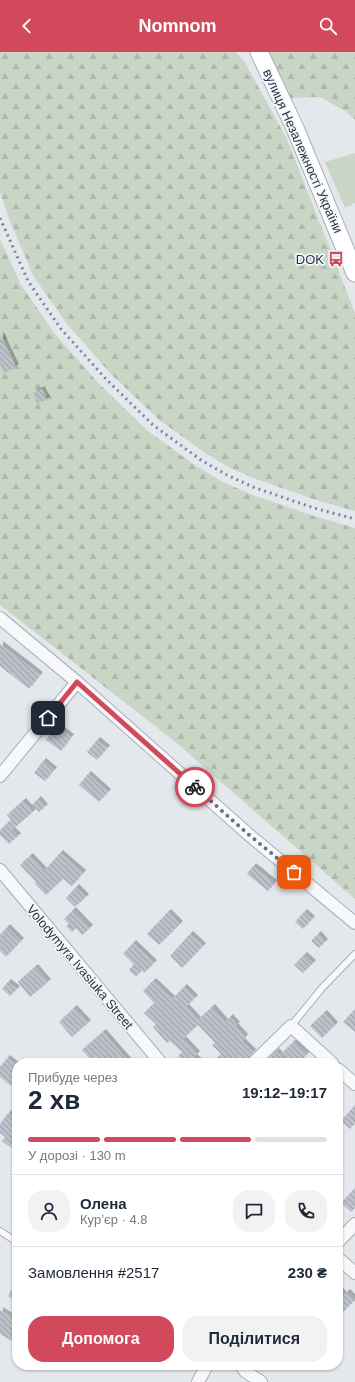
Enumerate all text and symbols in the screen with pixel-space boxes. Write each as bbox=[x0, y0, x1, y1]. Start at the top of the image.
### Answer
icon: back bbox=[16, 15, 38, 37]
icon: search bbox=[317, 15, 339, 37]
text: Nomnom bbox=[139, 16, 217, 36]
street label: вулиця Незалежності України bbox=[260, 67, 346, 235]
bus stop icon: DOK bbox=[327, 250, 345, 268]
place label: DOK bbox=[296, 252, 324, 267]
pin bbox=[31, 701, 65, 735]
icon: home bbox=[37, 707, 59, 729]
courier bbox=[175, 767, 215, 807]
icon: bike bbox=[184, 776, 206, 798]
pin bbox=[277, 855, 311, 889]
icon: bag bbox=[283, 861, 305, 883]
street label: Volodymyra Ivasiuka Street bbox=[24, 902, 137, 1032]
text: Прибуде через bbox=[28, 1070, 118, 1085]
text: 19:12–19:17 bbox=[242, 1084, 327, 1101]
text: 2 хв bbox=[28, 1085, 80, 1115]
text: У дорозі · 130 m bbox=[28, 1148, 126, 1163]
button: person bbox=[28, 1190, 70, 1232]
button: chat bbox=[233, 1190, 275, 1232]
button: phone bbox=[285, 1190, 327, 1232]
text: Олена bbox=[80, 1195, 127, 1212]
text: Кур’єр · 4.8 bbox=[80, 1212, 148, 1227]
text: Замовлення #2517 bbox=[28, 1264, 159, 1281]
text: 230 ₴ bbox=[288, 1264, 327, 1281]
button: Допомога bbox=[28, 1316, 174, 1362]
button: Поділитися bbox=[182, 1316, 327, 1362]

